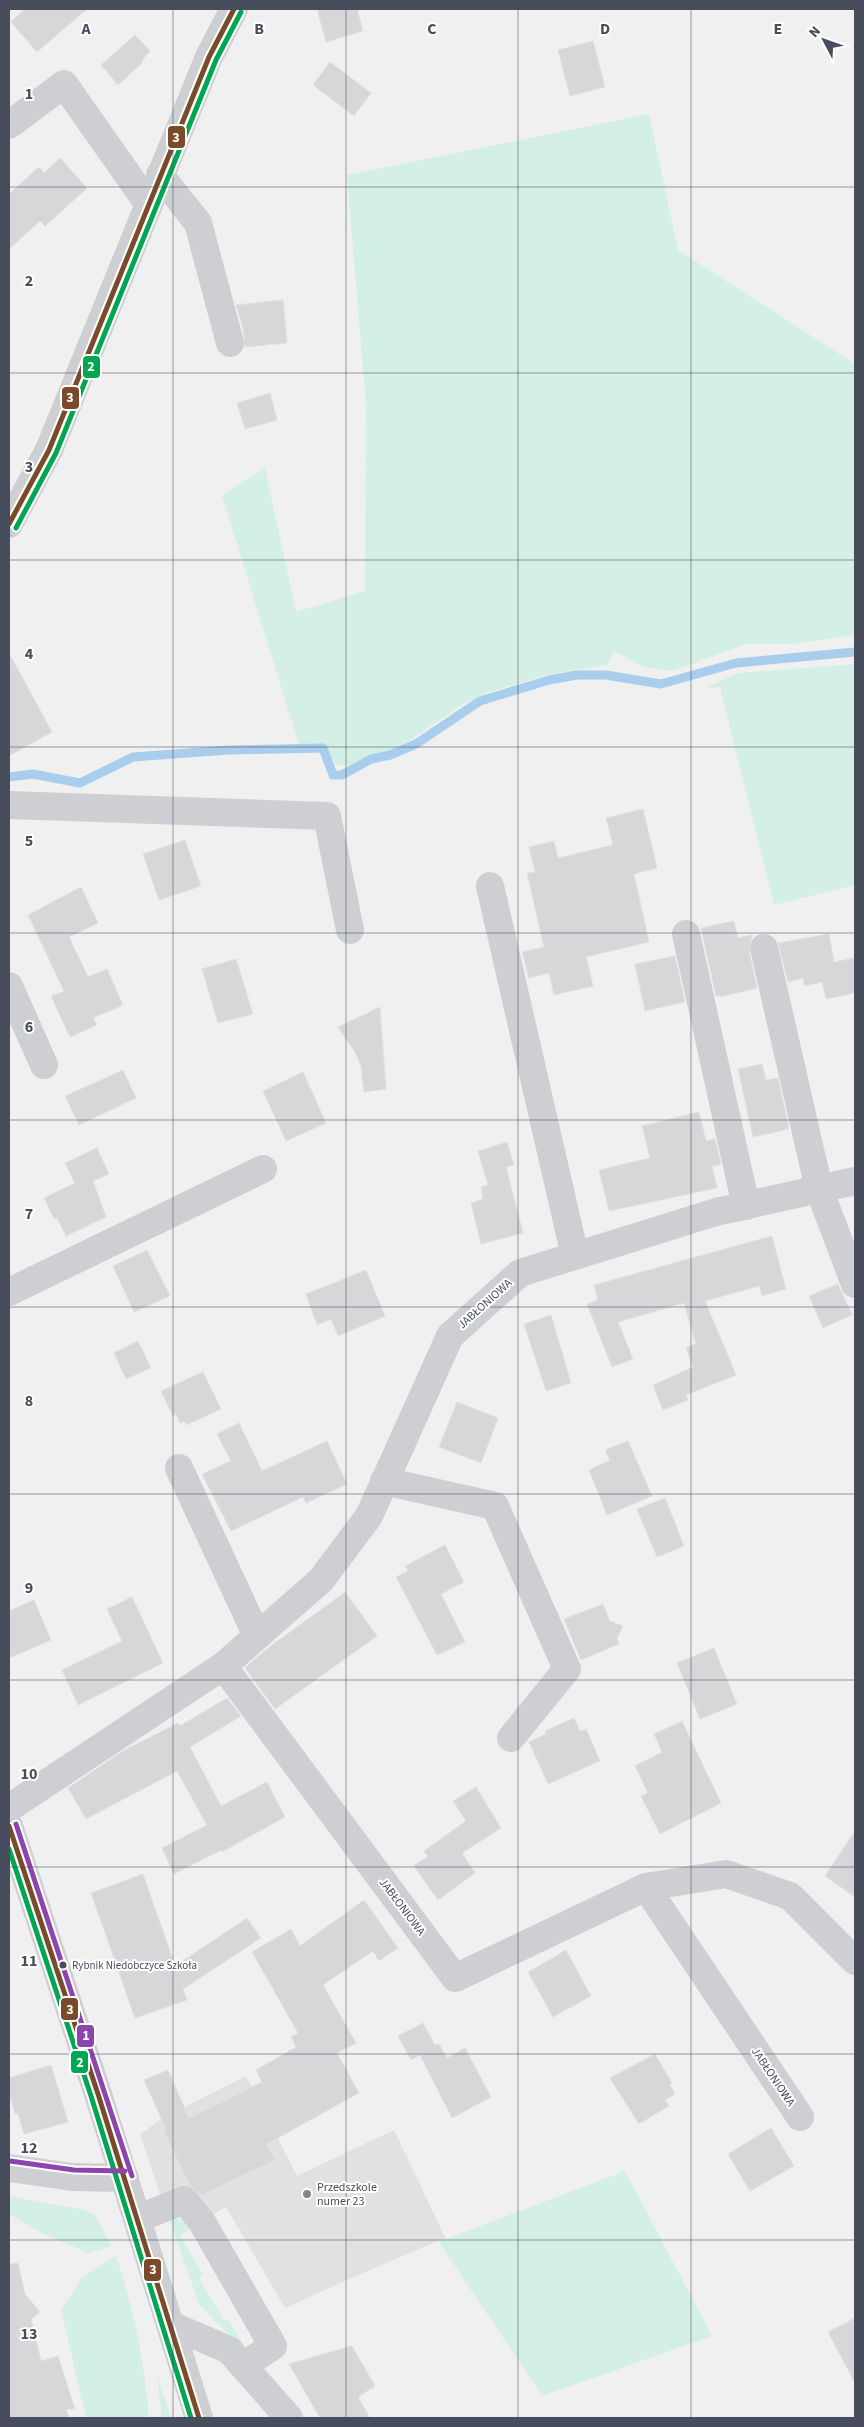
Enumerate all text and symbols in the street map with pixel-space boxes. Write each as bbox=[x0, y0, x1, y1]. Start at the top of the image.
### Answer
north arrow bbox=[799, 15, 849, 65]
text: A bbox=[80, 18, 91, 40]
text: B bbox=[254, 18, 264, 40]
text: C bbox=[427, 18, 437, 40]
text: D bbox=[600, 18, 610, 40]
text: E bbox=[774, 18, 782, 40]
text: N bbox=[804, 22, 826, 42]
text: 1 bbox=[25, 83, 33, 105]
line badge: 3 bbox=[167, 125, 186, 149]
text: 3 bbox=[172, 128, 180, 148]
text: 2 bbox=[25, 270, 33, 292]
line badge: 2 bbox=[82, 355, 101, 379]
text: 2 bbox=[87, 357, 95, 377]
line badge: 3 bbox=[61, 386, 80, 410]
text: 3 bbox=[66, 388, 74, 408]
text: 3 bbox=[25, 456, 33, 478]
text: 4 bbox=[25, 643, 34, 665]
text: 5 bbox=[25, 830, 33, 852]
text: 6 bbox=[25, 1016, 33, 1038]
text: 7 bbox=[25, 1203, 33, 1225]
street label: JABŁONIOWA bbox=[454, 1275, 516, 1333]
text: 8 bbox=[25, 1390, 33, 1412]
text: 9 bbox=[25, 1577, 33, 1599]
text: 10 bbox=[21, 1763, 37, 1785]
street label: JABŁONIOWA bbox=[375, 1875, 429, 1940]
text: 11 bbox=[21, 1950, 37, 1972]
place label: Rybnik Niedobczyce Szkoła bbox=[72, 1958, 197, 1973]
marker: Rybnik Niedobczyce Szkoła bbox=[58, 1960, 68, 1970]
line badge: 3 bbox=[60, 1997, 79, 2021]
text: 3 bbox=[66, 2000, 74, 2020]
line badge: 1 bbox=[76, 2024, 95, 2048]
text: 1 bbox=[82, 2026, 90, 2046]
street label: JABŁONIOWA bbox=[747, 2044, 799, 2110]
line badge: 2 bbox=[70, 2050, 89, 2074]
text: 2 bbox=[76, 2053, 84, 2073]
text: 12 bbox=[21, 2137, 37, 2159]
place label: Przedszkole numer 23 bbox=[317, 2179, 377, 2210]
marker: Przedszkole numer 23 bbox=[301, 2188, 313, 2200]
line badge: 3 bbox=[143, 2258, 162, 2282]
text: 3 bbox=[149, 2260, 157, 2280]
text: 13 bbox=[21, 2323, 37, 2345]

